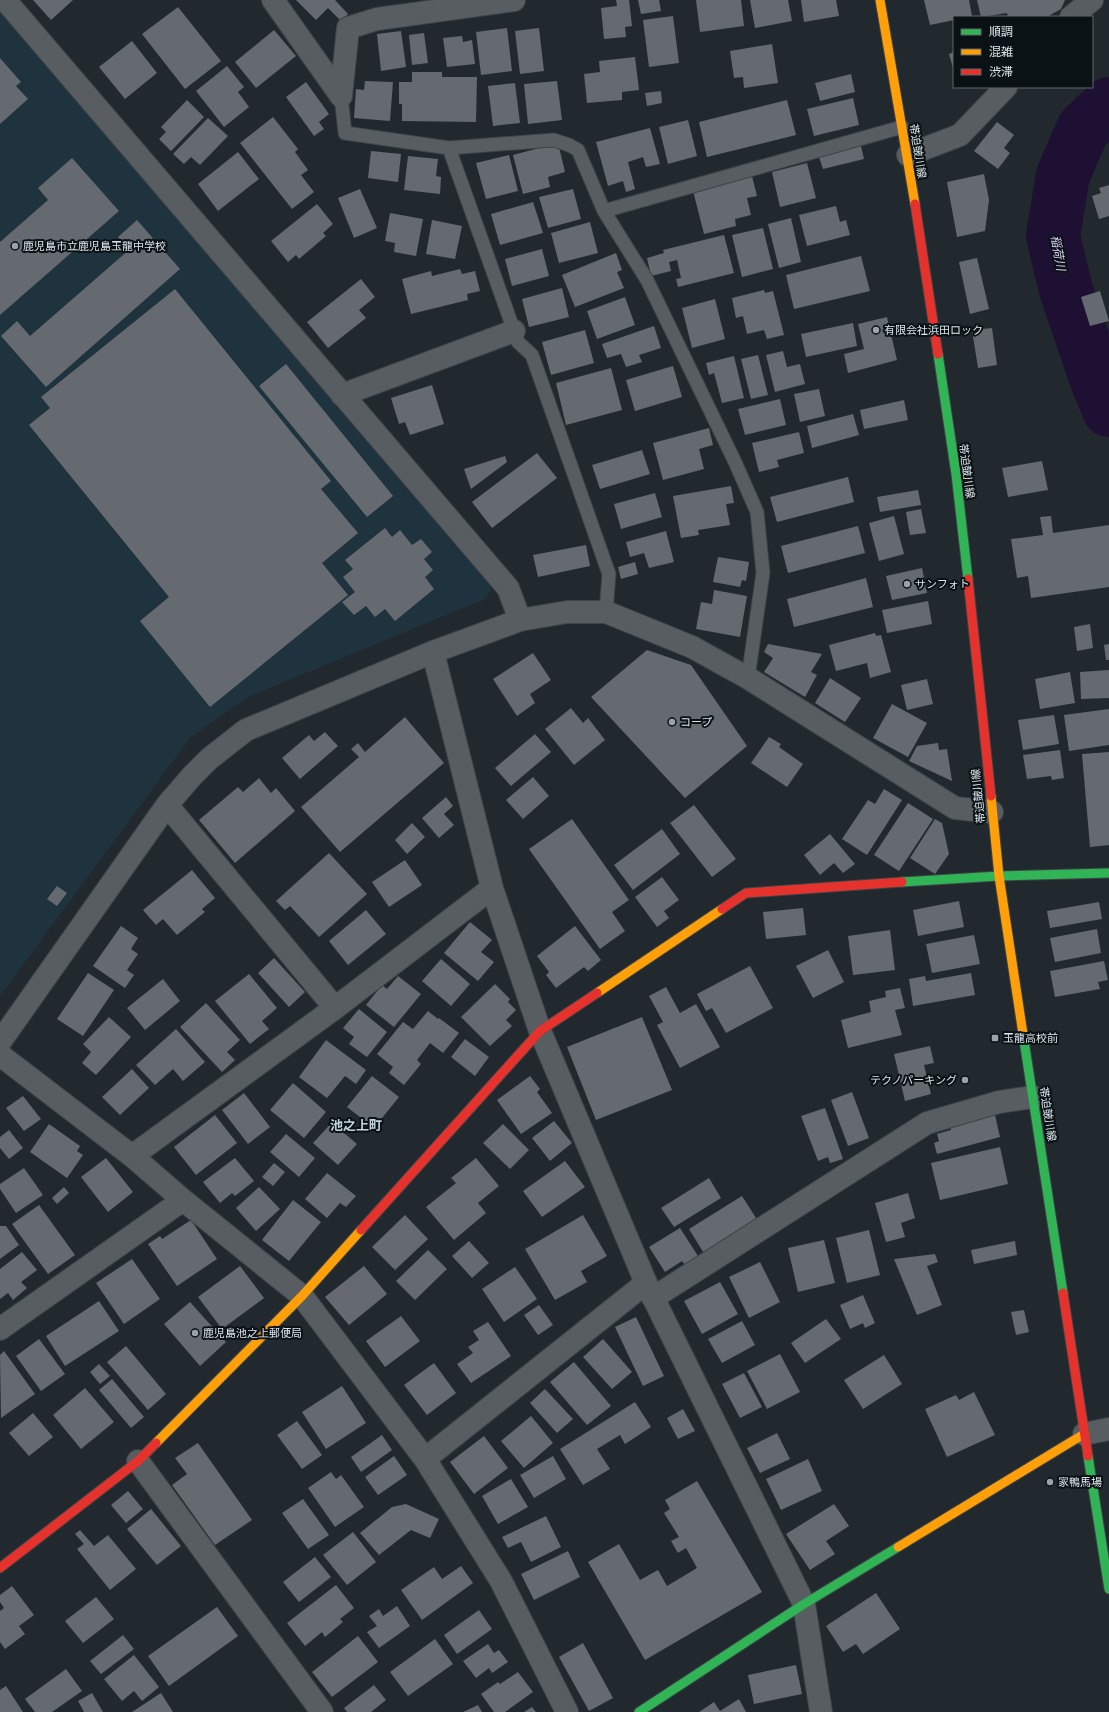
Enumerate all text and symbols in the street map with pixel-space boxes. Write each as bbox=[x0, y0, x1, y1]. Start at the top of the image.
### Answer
legend bbox=[953, 16, 1093, 88]
text: 順調 bbox=[989, 24, 1013, 39]
text: 混雑 bbox=[989, 44, 1013, 59]
text: 渋滞 bbox=[989, 64, 1013, 79]
street label: 帯迫皷川線 bbox=[907, 123, 929, 179]
water label: 稲荷川 bbox=[1048, 234, 1069, 274]
place label: 鹿児島市立鹿児島玉龍中学校 bbox=[23, 239, 166, 253]
marker: 鹿児島市立鹿児島玉龍中学校 bbox=[10, 241, 20, 251]
place label: 有限会社浜田ロック bbox=[884, 323, 983, 337]
marker: 有限会社浜田ロック bbox=[871, 325, 881, 335]
street label: 帯迫皷川線 bbox=[956, 443, 978, 499]
place label: サンフォト bbox=[915, 577, 970, 591]
marker: サンフォト bbox=[902, 579, 912, 589]
place label: コープ bbox=[680, 715, 712, 729]
marker: コープ bbox=[667, 717, 677, 727]
street label: 帯迫皷川線 bbox=[968, 768, 988, 824]
place label: 玉龍高校前 bbox=[1003, 1031, 1058, 1045]
marker: 玉龍高校前 bbox=[990, 1033, 1000, 1043]
place label: テクノパーキング bbox=[870, 1073, 957, 1087]
marker: テクノパーキング bbox=[960, 1075, 970, 1085]
street label: 帯迫皷川線 bbox=[1037, 1086, 1059, 1142]
district label: 池之上町 bbox=[330, 1117, 382, 1133]
place label: 鹿児島池之上郵便局 bbox=[203, 1326, 302, 1340]
marker: 鹿児島池之上郵便局 bbox=[190, 1328, 200, 1338]
place label: 家鴨馬場 bbox=[1058, 1475, 1102, 1489]
marker: 家鴨馬場 bbox=[1045, 1477, 1055, 1487]

